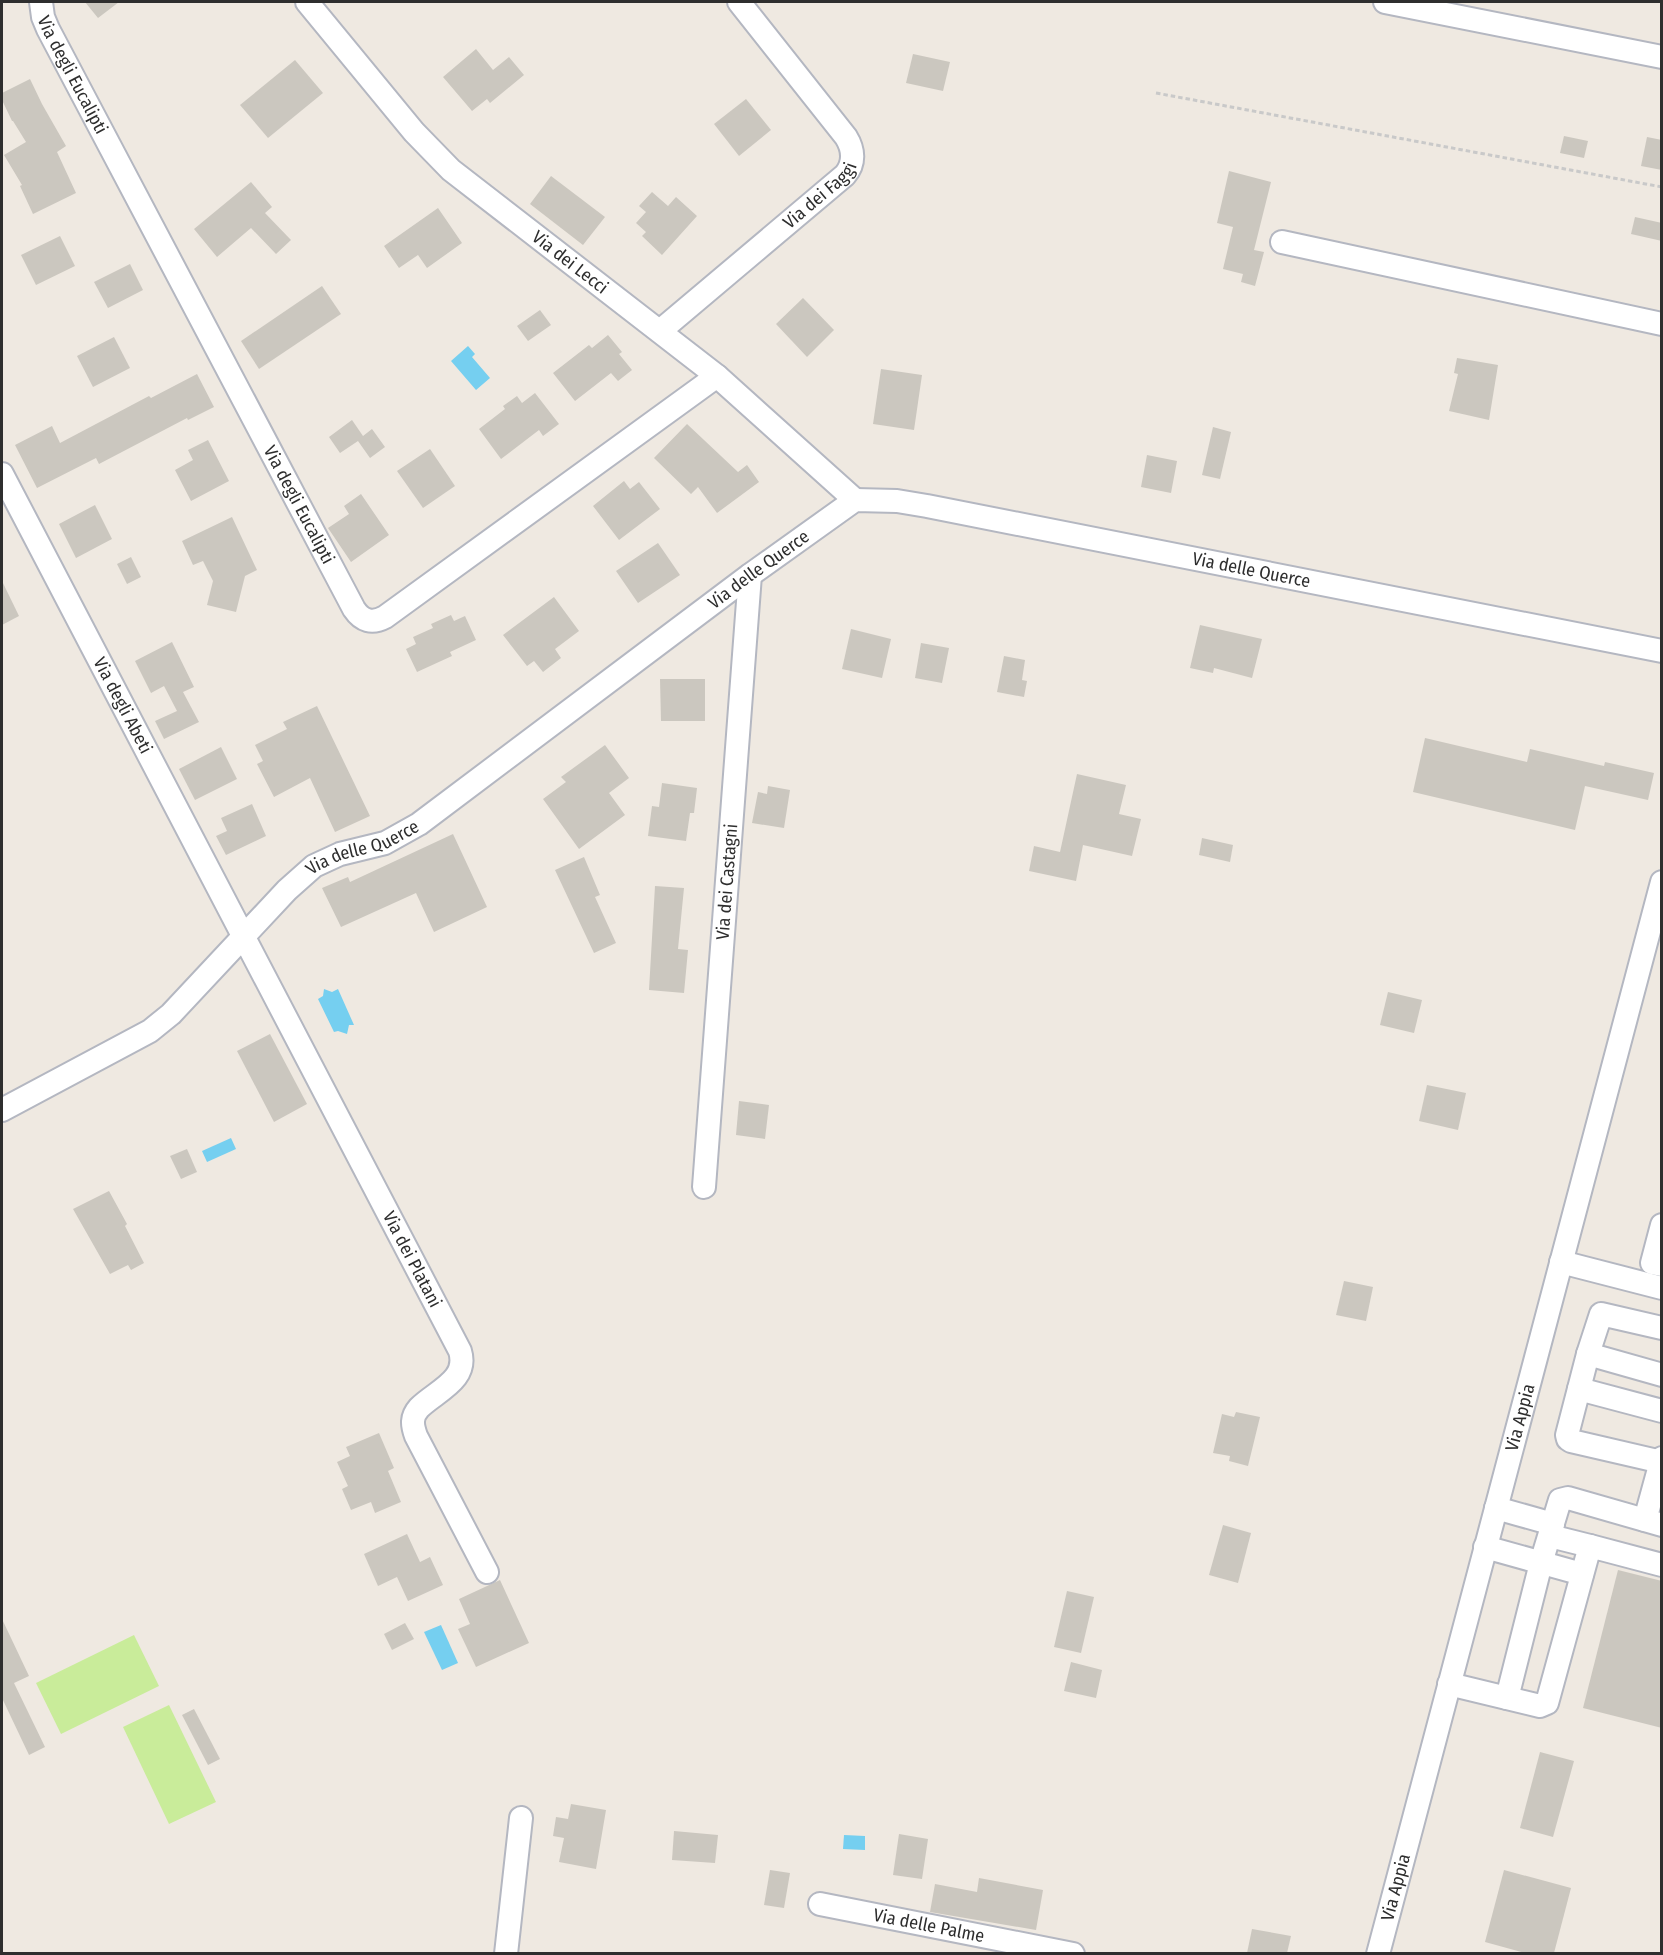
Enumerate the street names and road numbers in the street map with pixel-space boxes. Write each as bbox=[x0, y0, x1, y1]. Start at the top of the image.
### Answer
street label: Via degli Eucalipti bbox=[33, 12, 112, 138]
street label: Via dei Faggi bbox=[779, 159, 862, 233]
street label: Via dei Lecci bbox=[528, 226, 612, 299]
street label: Via degli Eucalipti bbox=[259, 442, 339, 568]
street label: Via delle Querce bbox=[704, 525, 813, 614]
street label: Via delle Querce bbox=[1191, 548, 1312, 592]
street label: Via degli Abeti bbox=[89, 653, 157, 757]
street label: Via delle Querce bbox=[301, 815, 423, 879]
street label: Via dei Castagni bbox=[712, 823, 742, 941]
street label: Via dei Platani bbox=[378, 1208, 446, 1311]
street label: Via Appia bbox=[1501, 1381, 1540, 1454]
street label: Via Appia bbox=[1376, 1851, 1415, 1923]
street label: Via delle Palme bbox=[872, 1904, 986, 1947]

